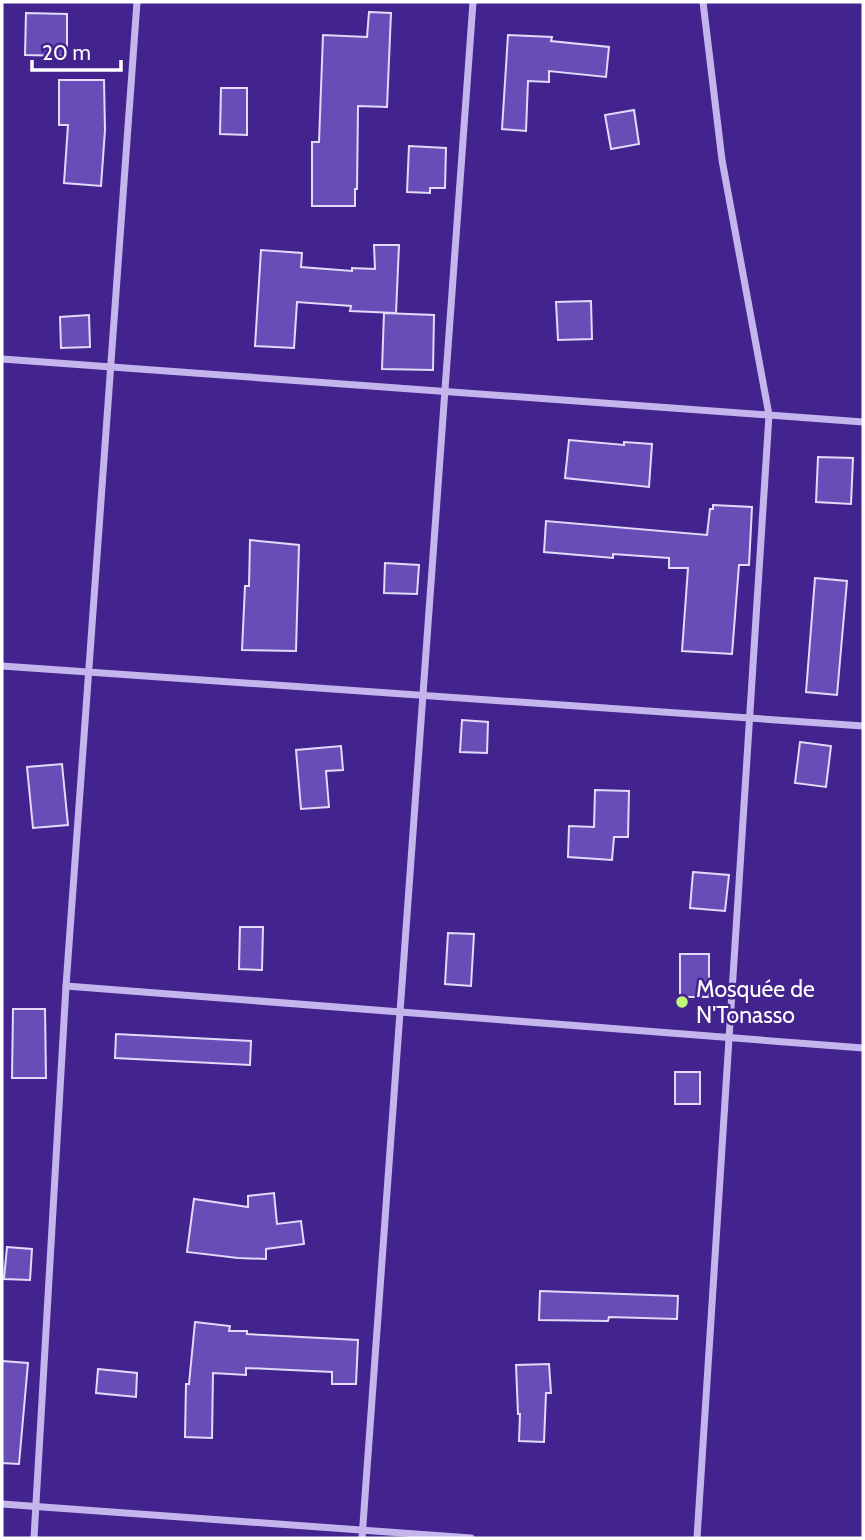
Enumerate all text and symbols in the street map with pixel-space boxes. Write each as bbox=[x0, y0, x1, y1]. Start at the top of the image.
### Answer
scale bar bbox=[32, 28, 121, 72]
text: 20 m bbox=[42, 40, 91, 65]
place label: Mosquée de N'Tonasso bbox=[696, 975, 815, 1029]
marker: Mosquée de N'Tonasso bbox=[674, 994, 690, 1010]

